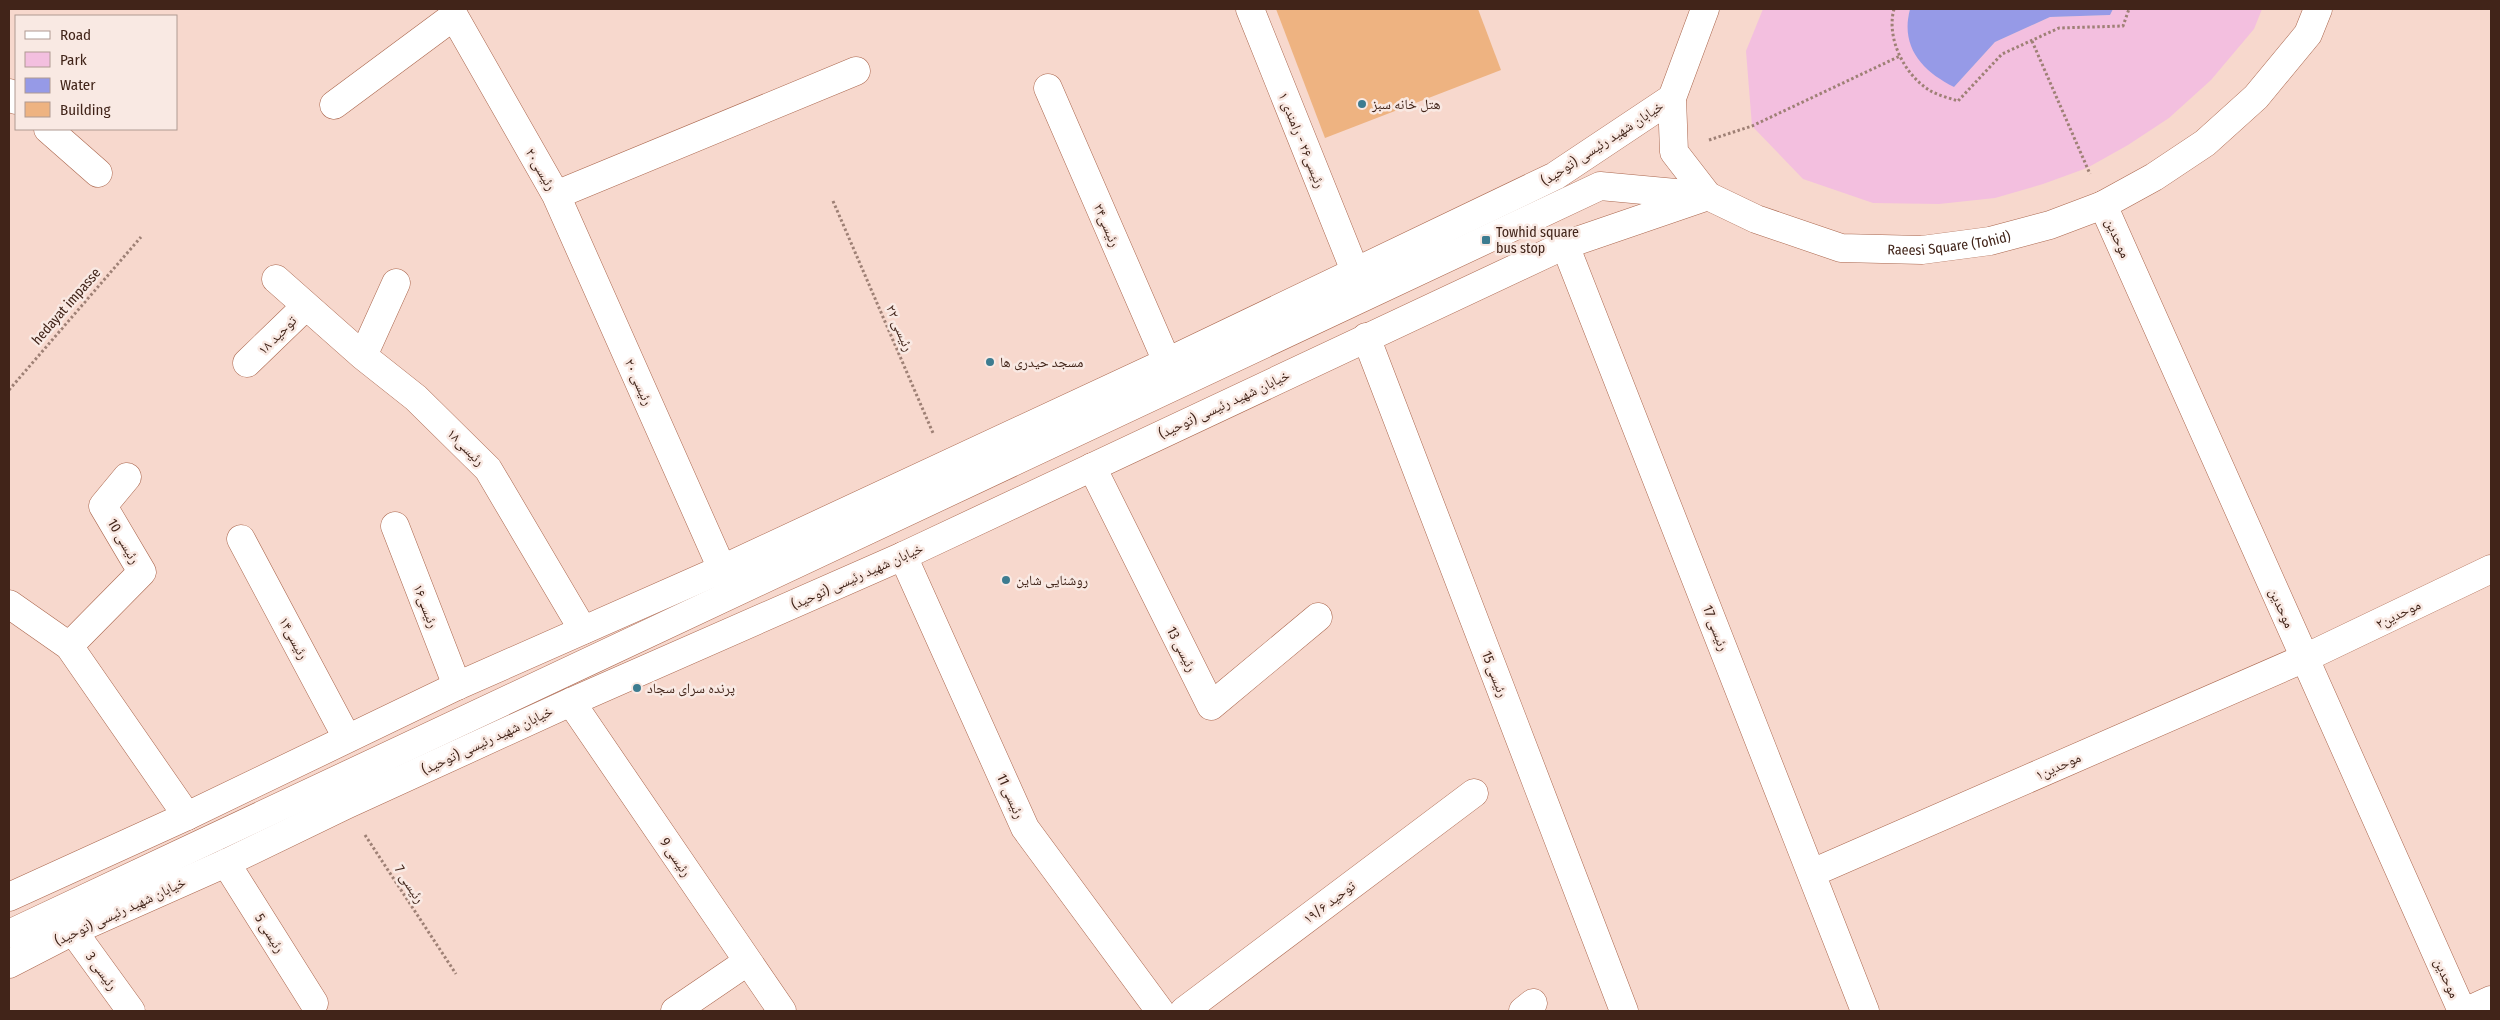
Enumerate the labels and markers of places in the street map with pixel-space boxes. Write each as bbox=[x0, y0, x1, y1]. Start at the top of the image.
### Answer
place label: هتل خانه سبز bbox=[1371, 96, 1441, 113]
marker: هتل خانه سبز bbox=[1356, 98, 1368, 110]
place label: Towhid square bus stop bbox=[1496, 224, 1579, 257]
marker: Towhid square bus stop bbox=[1480, 234, 1492, 246]
place label: مسجد حیدری ها bbox=[1000, 354, 1084, 371]
marker: مسجد حیدری ها bbox=[984, 356, 996, 368]
place label: روشنایی شاین bbox=[1016, 572, 1088, 589]
marker: روشنایی شاین bbox=[1000, 574, 1012, 586]
place label: پرنده سرای سجاد bbox=[647, 680, 735, 697]
marker: پرنده سرای سجاد bbox=[631, 682, 643, 694]

